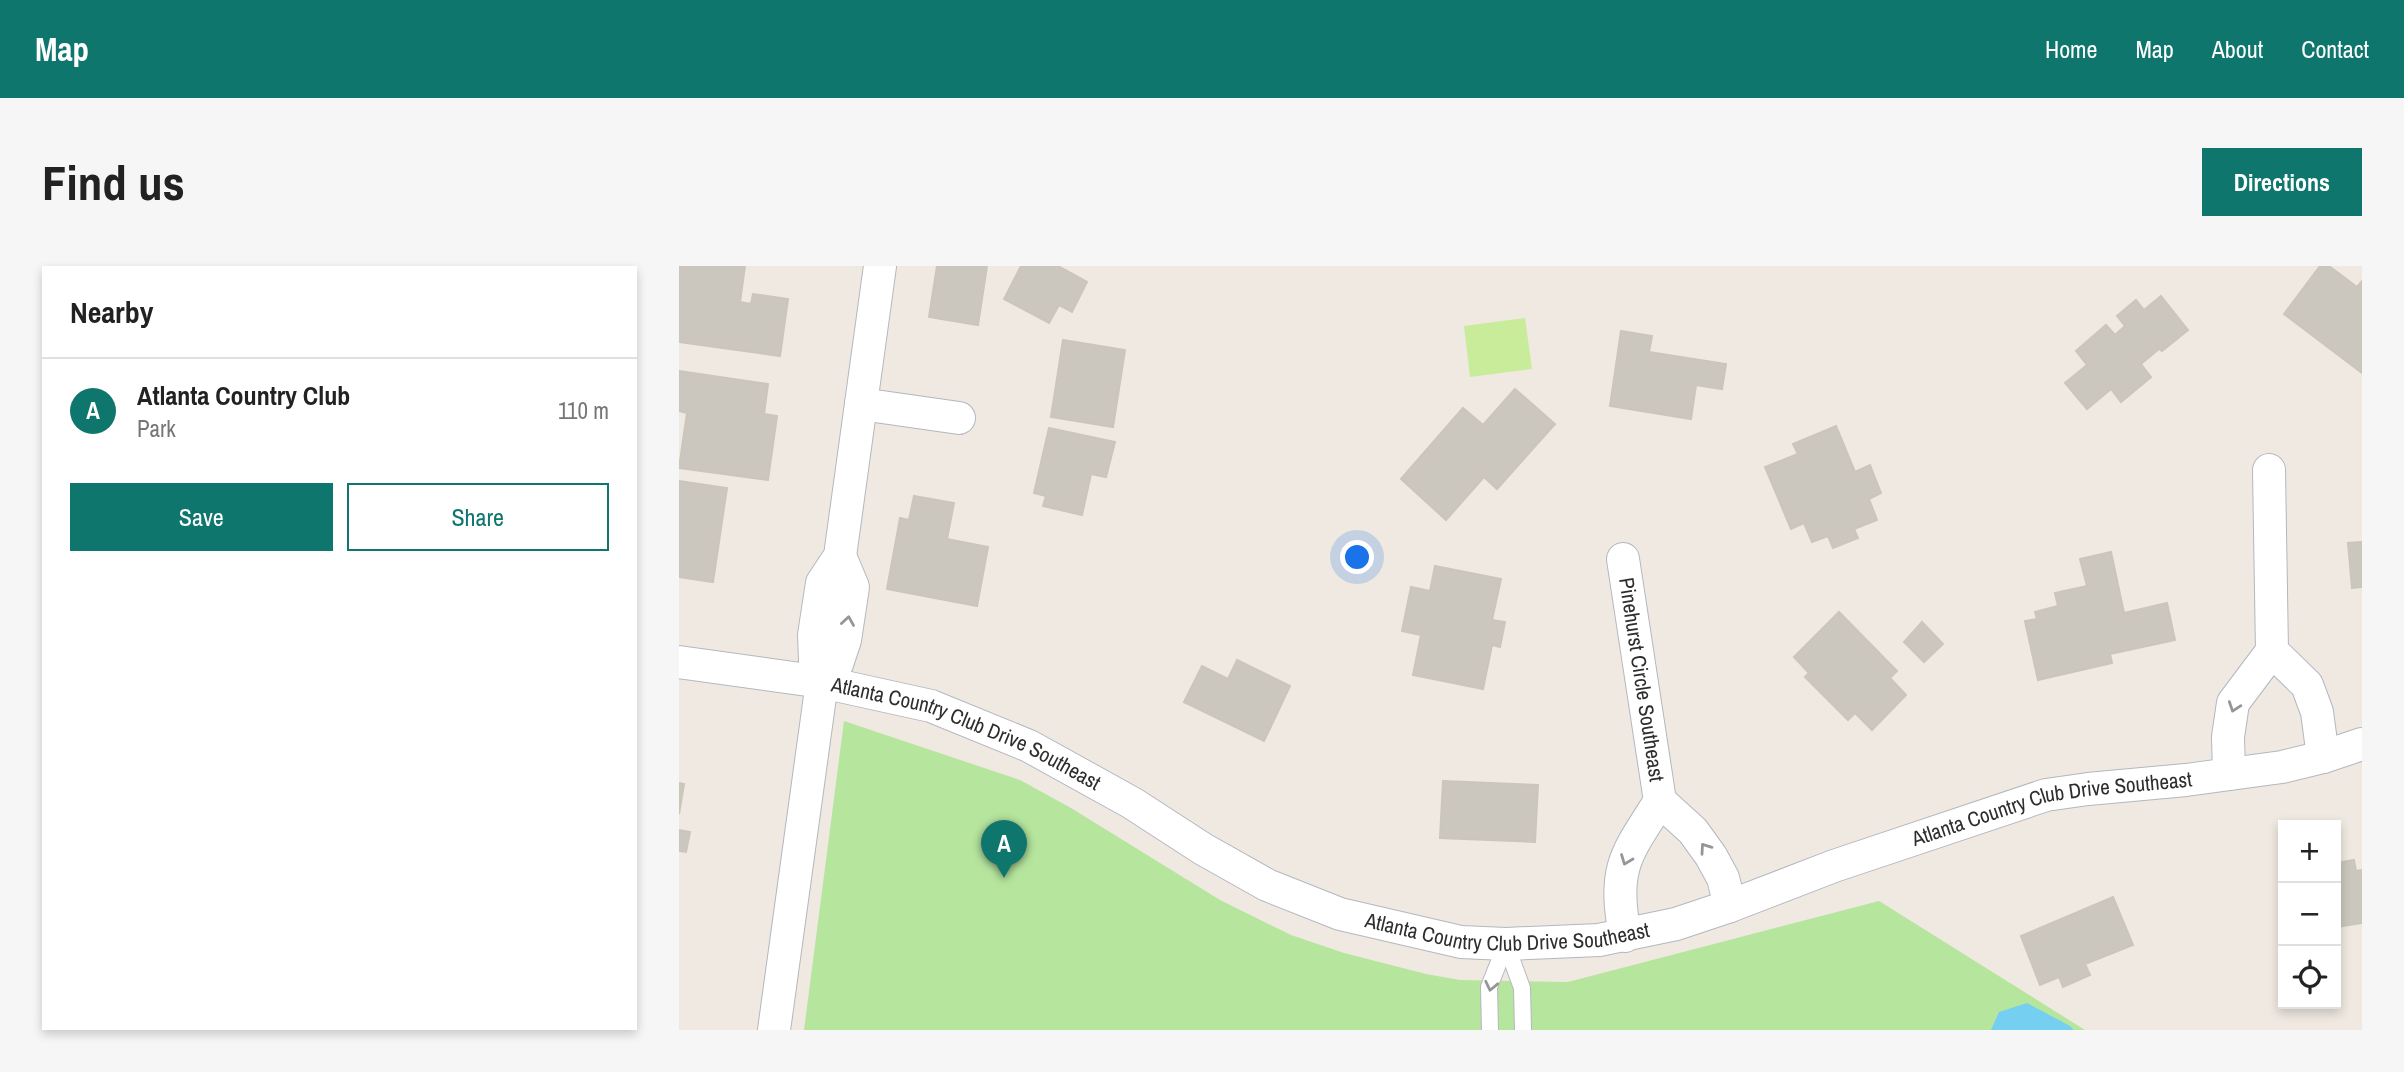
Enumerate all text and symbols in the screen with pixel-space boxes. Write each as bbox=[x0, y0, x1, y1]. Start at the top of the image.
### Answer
text: Map bbox=[35, 27, 89, 71]
text: Home bbox=[2045, 33, 2097, 65]
text: Map bbox=[2135, 33, 2174, 65]
text: About bbox=[2212, 33, 2263, 65]
text: Contact bbox=[2301, 33, 2369, 65]
button: Directions bbox=[2202, 148, 2362, 216]
text: Find us bbox=[42, 149, 185, 215]
text: Nearby bbox=[70, 292, 153, 332]
text: Atlanta Country Club bbox=[137, 378, 350, 413]
text: A bbox=[86, 395, 100, 426]
text: 110 m bbox=[558, 395, 609, 426]
text: Park bbox=[137, 413, 176, 444]
button: Save bbox=[70, 483, 333, 551]
button: Share bbox=[347, 483, 609, 551]
your location bbox=[1340, 540, 1374, 574]
street label: Pinehurst Circle Southeast bbox=[1612, 576, 1672, 784]
one-way arrow bbox=[840, 615, 855, 627]
street label: Atlanta Country Club Drive Southeast bbox=[828, 669, 1106, 797]
one-way arrow bbox=[2228, 700, 2243, 713]
street label: Atlanta Country Club Drive Southeast bbox=[1907, 764, 2194, 853]
pin: A bbox=[981, 820, 1027, 878]
map controls bbox=[2278, 820, 2341, 1009]
button: + bbox=[2278, 820, 2341, 883]
one-way arrow bbox=[1701, 843, 1713, 856]
one-way arrow bbox=[1620, 853, 1634, 865]
button: − bbox=[2278, 883, 2341, 946]
street label: Atlanta Country Club Drive Southeast bbox=[1361, 905, 1652, 958]
button: locate bbox=[2278, 946, 2341, 1009]
one-way arrow bbox=[1485, 980, 1500, 992]

